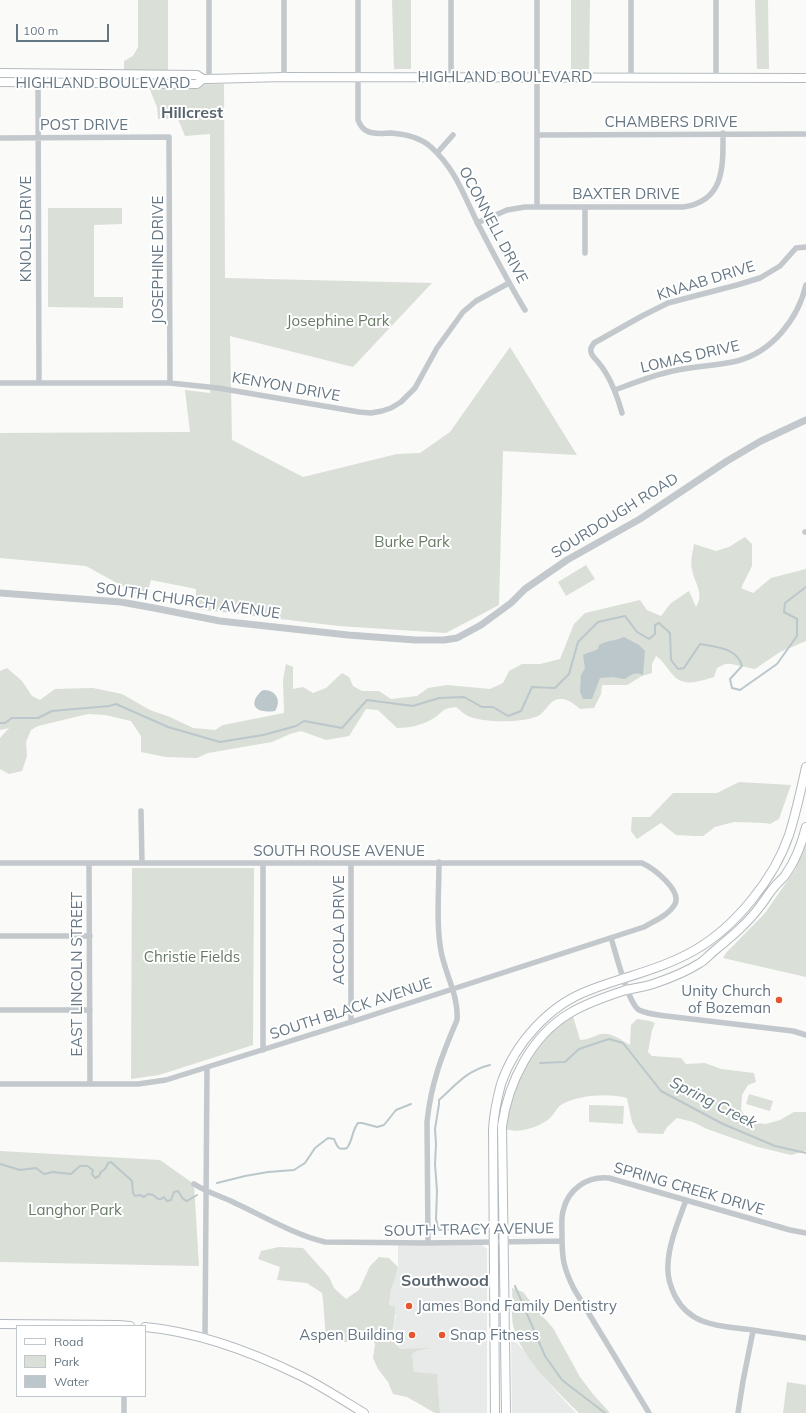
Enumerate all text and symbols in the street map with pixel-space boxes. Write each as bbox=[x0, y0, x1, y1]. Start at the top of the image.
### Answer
scale bar bbox=[18, 16, 111, 42]
text: 100 m bbox=[23, 23, 58, 38]
street label: HIGHLAND BOULEVARD bbox=[418, 68, 592, 86]
street label: HIGHLAND BOULEVARD bbox=[16, 74, 190, 92]
district label: Hillcrest bbox=[161, 103, 223, 123]
street label: CHAMBERS DRIVE bbox=[604, 113, 738, 131]
street label: POST DRIVE bbox=[40, 116, 128, 134]
street label: OCONNELL DRIVE bbox=[455, 164, 531, 286]
street label: KNOLLS DRIVE bbox=[17, 176, 35, 282]
street label: BAXTER DRIVE bbox=[572, 185, 680, 203]
street label: JOSEPHINE DRIVE bbox=[149, 196, 167, 324]
street label: KNAAB DRIVE bbox=[655, 258, 757, 304]
park label: Josephine Park bbox=[287, 312, 389, 330]
street label: LOMAS DRIVE bbox=[639, 337, 741, 377]
street label: KENYON DRIVE bbox=[231, 369, 341, 405]
street label: SOURDOUGH ROAD bbox=[548, 470, 682, 562]
park label: Burke Park bbox=[374, 533, 450, 551]
street label: SOUTH CHURCH AVENUE bbox=[95, 579, 281, 623]
street label: SOUTH ROUSE AVENUE bbox=[253, 842, 425, 860]
street label: ACCOLA DRIVE bbox=[330, 875, 348, 985]
street label: EAST LINCOLN STREET bbox=[68, 892, 86, 1056]
park label: Christie Fields bbox=[144, 948, 240, 966]
street label: SOUTH BLACK AVENUE bbox=[268, 974, 434, 1044]
place label: Unity Church of Bozeman bbox=[681, 982, 771, 1017]
marker: Unity Church of Bozeman bbox=[774, 995, 784, 1005]
water label: Spring Creek bbox=[666, 1073, 760, 1133]
street label: SPRING CREEK DRIVE bbox=[612, 1159, 766, 1219]
park label: Langhor Park bbox=[28, 1201, 122, 1219]
street label: SOUTH TRACY AVENUE bbox=[384, 1220, 554, 1240]
district label: Southwood bbox=[401, 1271, 489, 1291]
place label: James Bond Family Dentistry bbox=[417, 1297, 617, 1315]
marker: James Bond Family Dentistry bbox=[404, 1301, 414, 1311]
legend bbox=[16, 1325, 146, 1397]
place label: Aspen Building bbox=[299, 1326, 404, 1344]
place label: Snap Fitness bbox=[450, 1326, 539, 1344]
marker: Aspen Building bbox=[407, 1330, 417, 1340]
marker: Snap Fitness bbox=[437, 1330, 447, 1340]
text: Road bbox=[54, 1334, 83, 1349]
text: Park bbox=[54, 1354, 79, 1369]
text: Water bbox=[54, 1374, 89, 1389]

